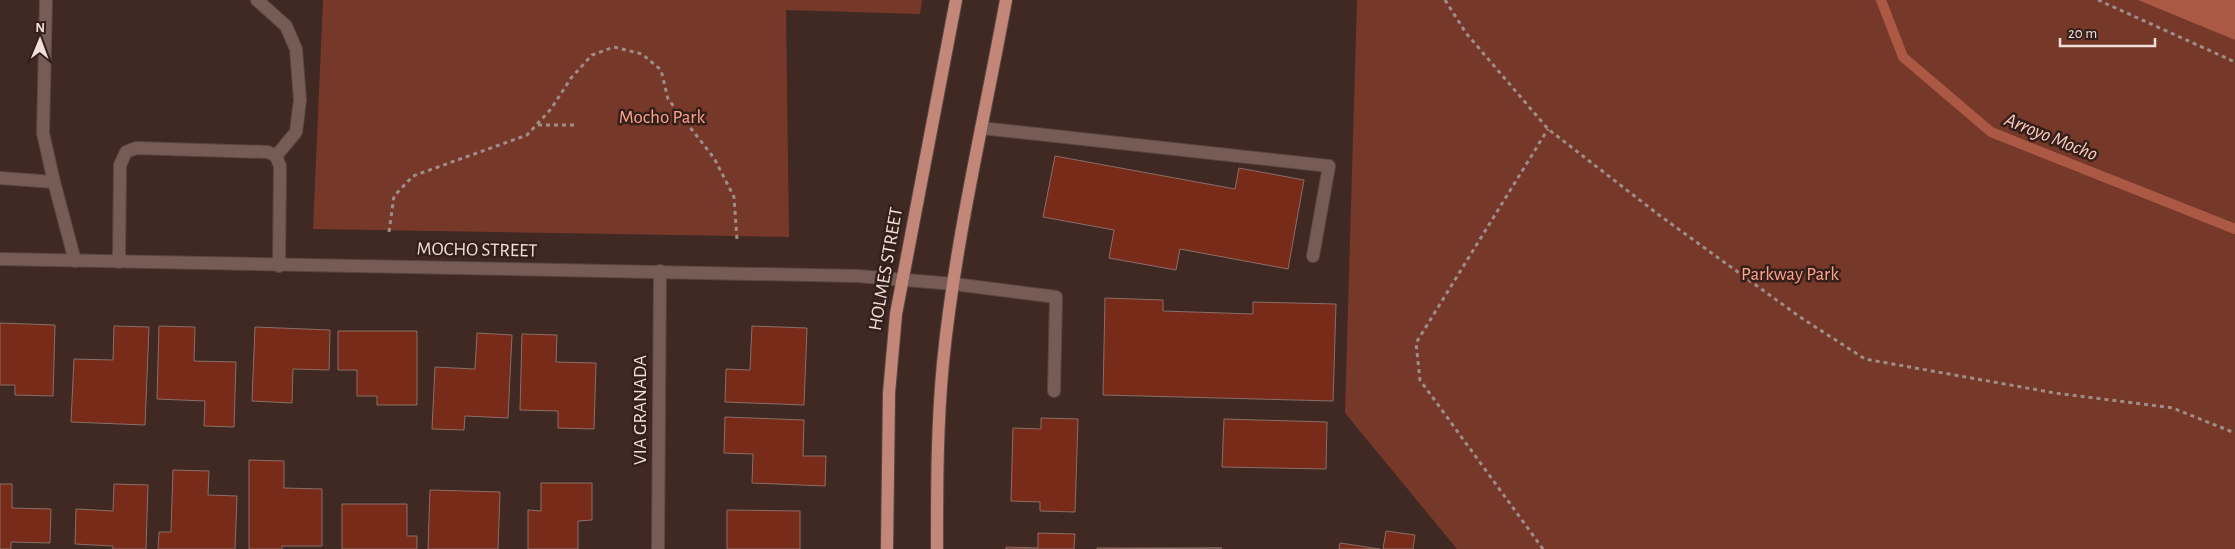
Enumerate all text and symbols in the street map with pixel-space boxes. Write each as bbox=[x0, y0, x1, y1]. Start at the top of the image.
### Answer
north arrow bbox=[15, 15, 65, 65]
scale bar bbox=[2060, 15, 2155, 47]
text: N bbox=[35, 21, 45, 35]
text: 20 m bbox=[2068, 26, 2097, 41]
park label: Mocho Park bbox=[619, 108, 706, 127]
water label: Arroyo Mocho bbox=[2001, 109, 2100, 165]
street label: HOLMES STREET bbox=[866, 206, 906, 332]
street label: MOCHO STREET bbox=[416, 239, 538, 261]
park label: Parkway Park bbox=[1741, 265, 1839, 284]
street label: VIA GRANADA bbox=[631, 355, 650, 465]

